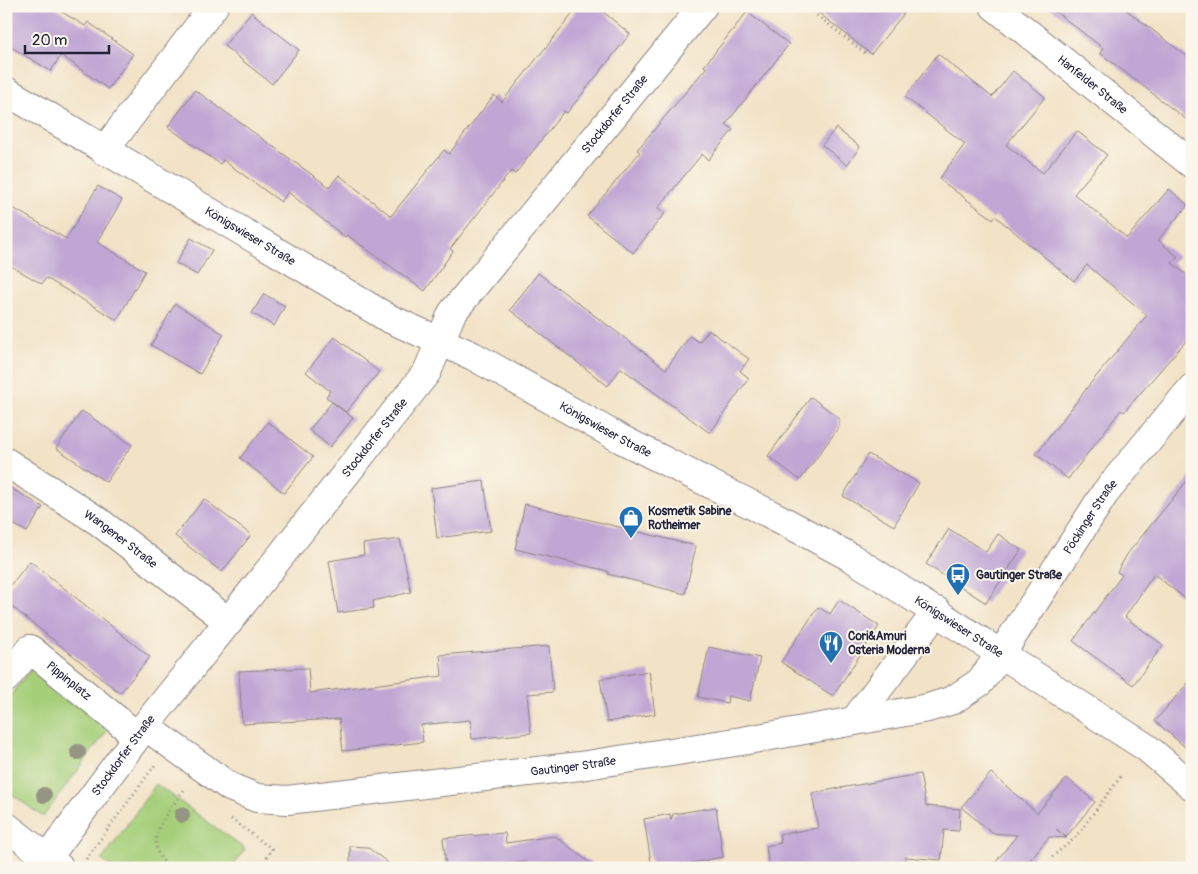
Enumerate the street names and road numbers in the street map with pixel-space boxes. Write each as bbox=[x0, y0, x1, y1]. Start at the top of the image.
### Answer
street label: Hanfelder Straße bbox=[1054, 52, 1130, 118]
street label: Stockdorfer Straße bbox=[578, 72, 651, 157]
street label: Königswieser Straße bbox=[202, 204, 298, 269]
street label: Stockdorfer Straße bbox=[339, 395, 411, 481]
street label: Königswieser Straße bbox=[556, 399, 654, 461]
street label: Pöckinger Straße bbox=[1061, 477, 1121, 557]
street label: Wangener Straße bbox=[81, 507, 160, 572]
street label: Königswieser Straße bbox=[911, 593, 1006, 661]
street label: Pippinplatz bbox=[43, 658, 94, 704]
street label: Stockdorfer Straße bbox=[89, 712, 159, 799]
street label: Gautinger Straße bbox=[530, 754, 617, 780]

